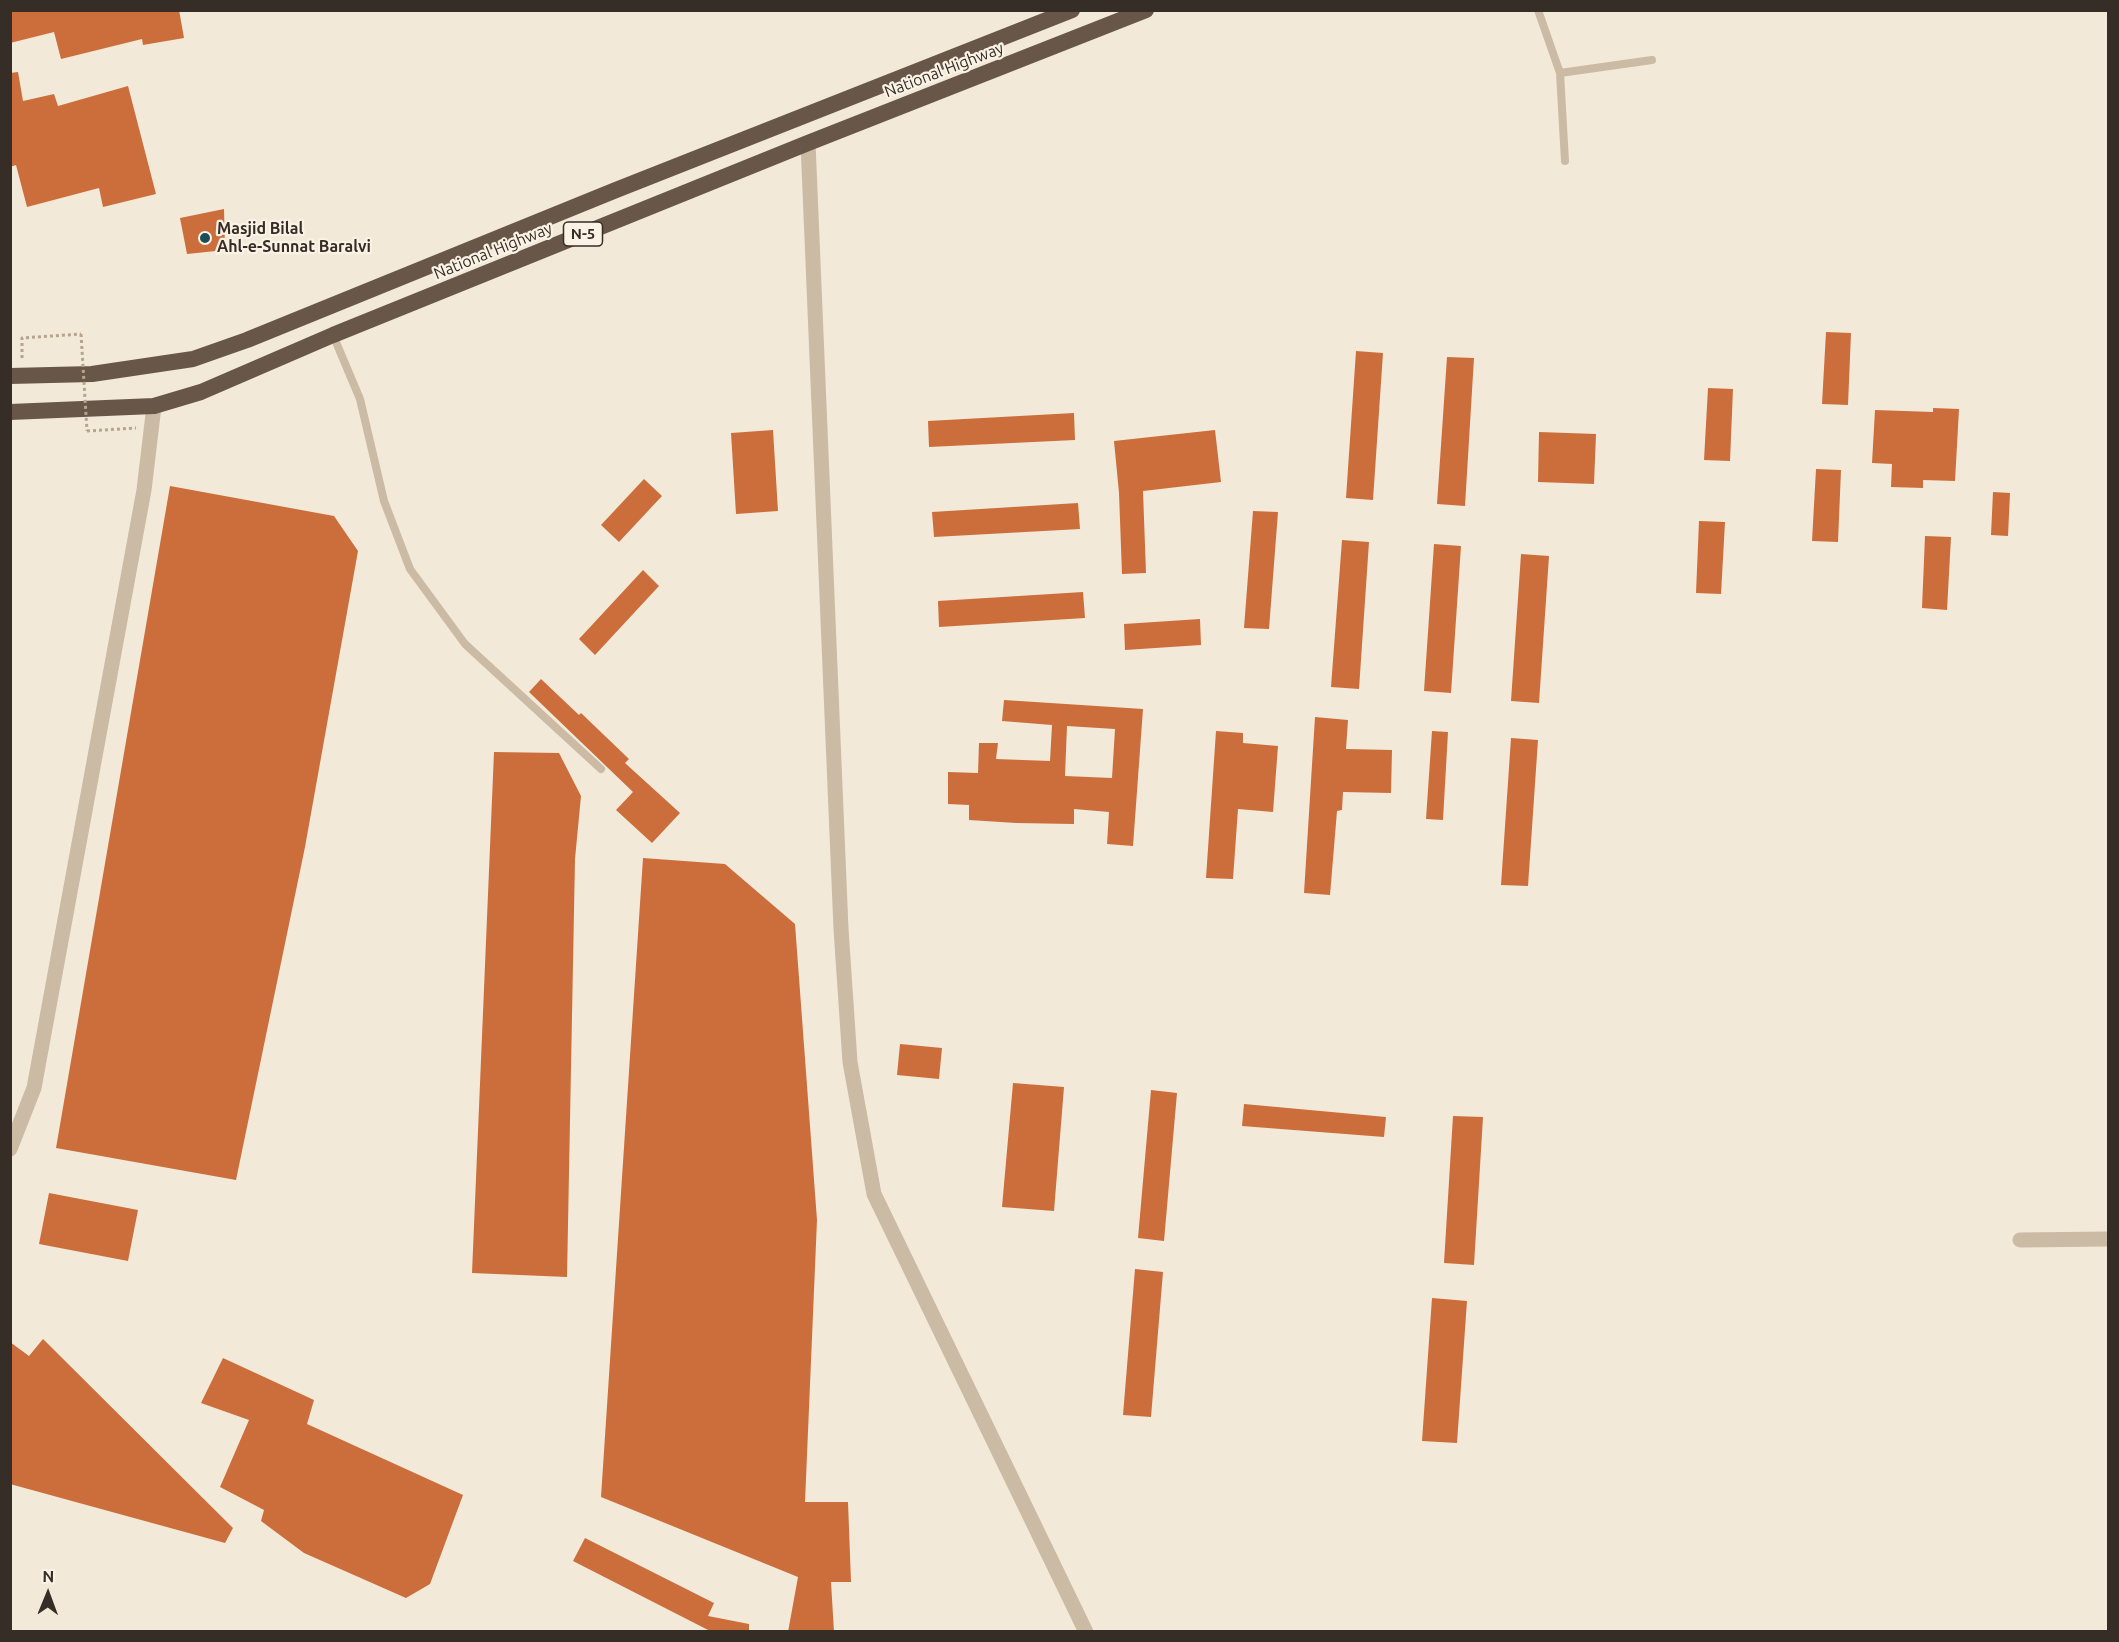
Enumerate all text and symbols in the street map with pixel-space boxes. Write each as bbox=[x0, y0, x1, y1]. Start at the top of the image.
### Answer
street label: National Highway bbox=[882, 38, 1006, 102]
street label: National Highway bbox=[431, 218, 555, 284]
place label: Masjid Bilal Ahl-e-Sunnat Baralvi bbox=[217, 219, 371, 257]
road number: N-5 bbox=[564, 222, 602, 246]
marker: Masjid Bilal Ahl-e-Sunnat Baralvi bbox=[198, 231, 212, 245]
north arrow bbox=[18, 1564, 78, 1624]
text: N bbox=[42, 1567, 54, 1585]

